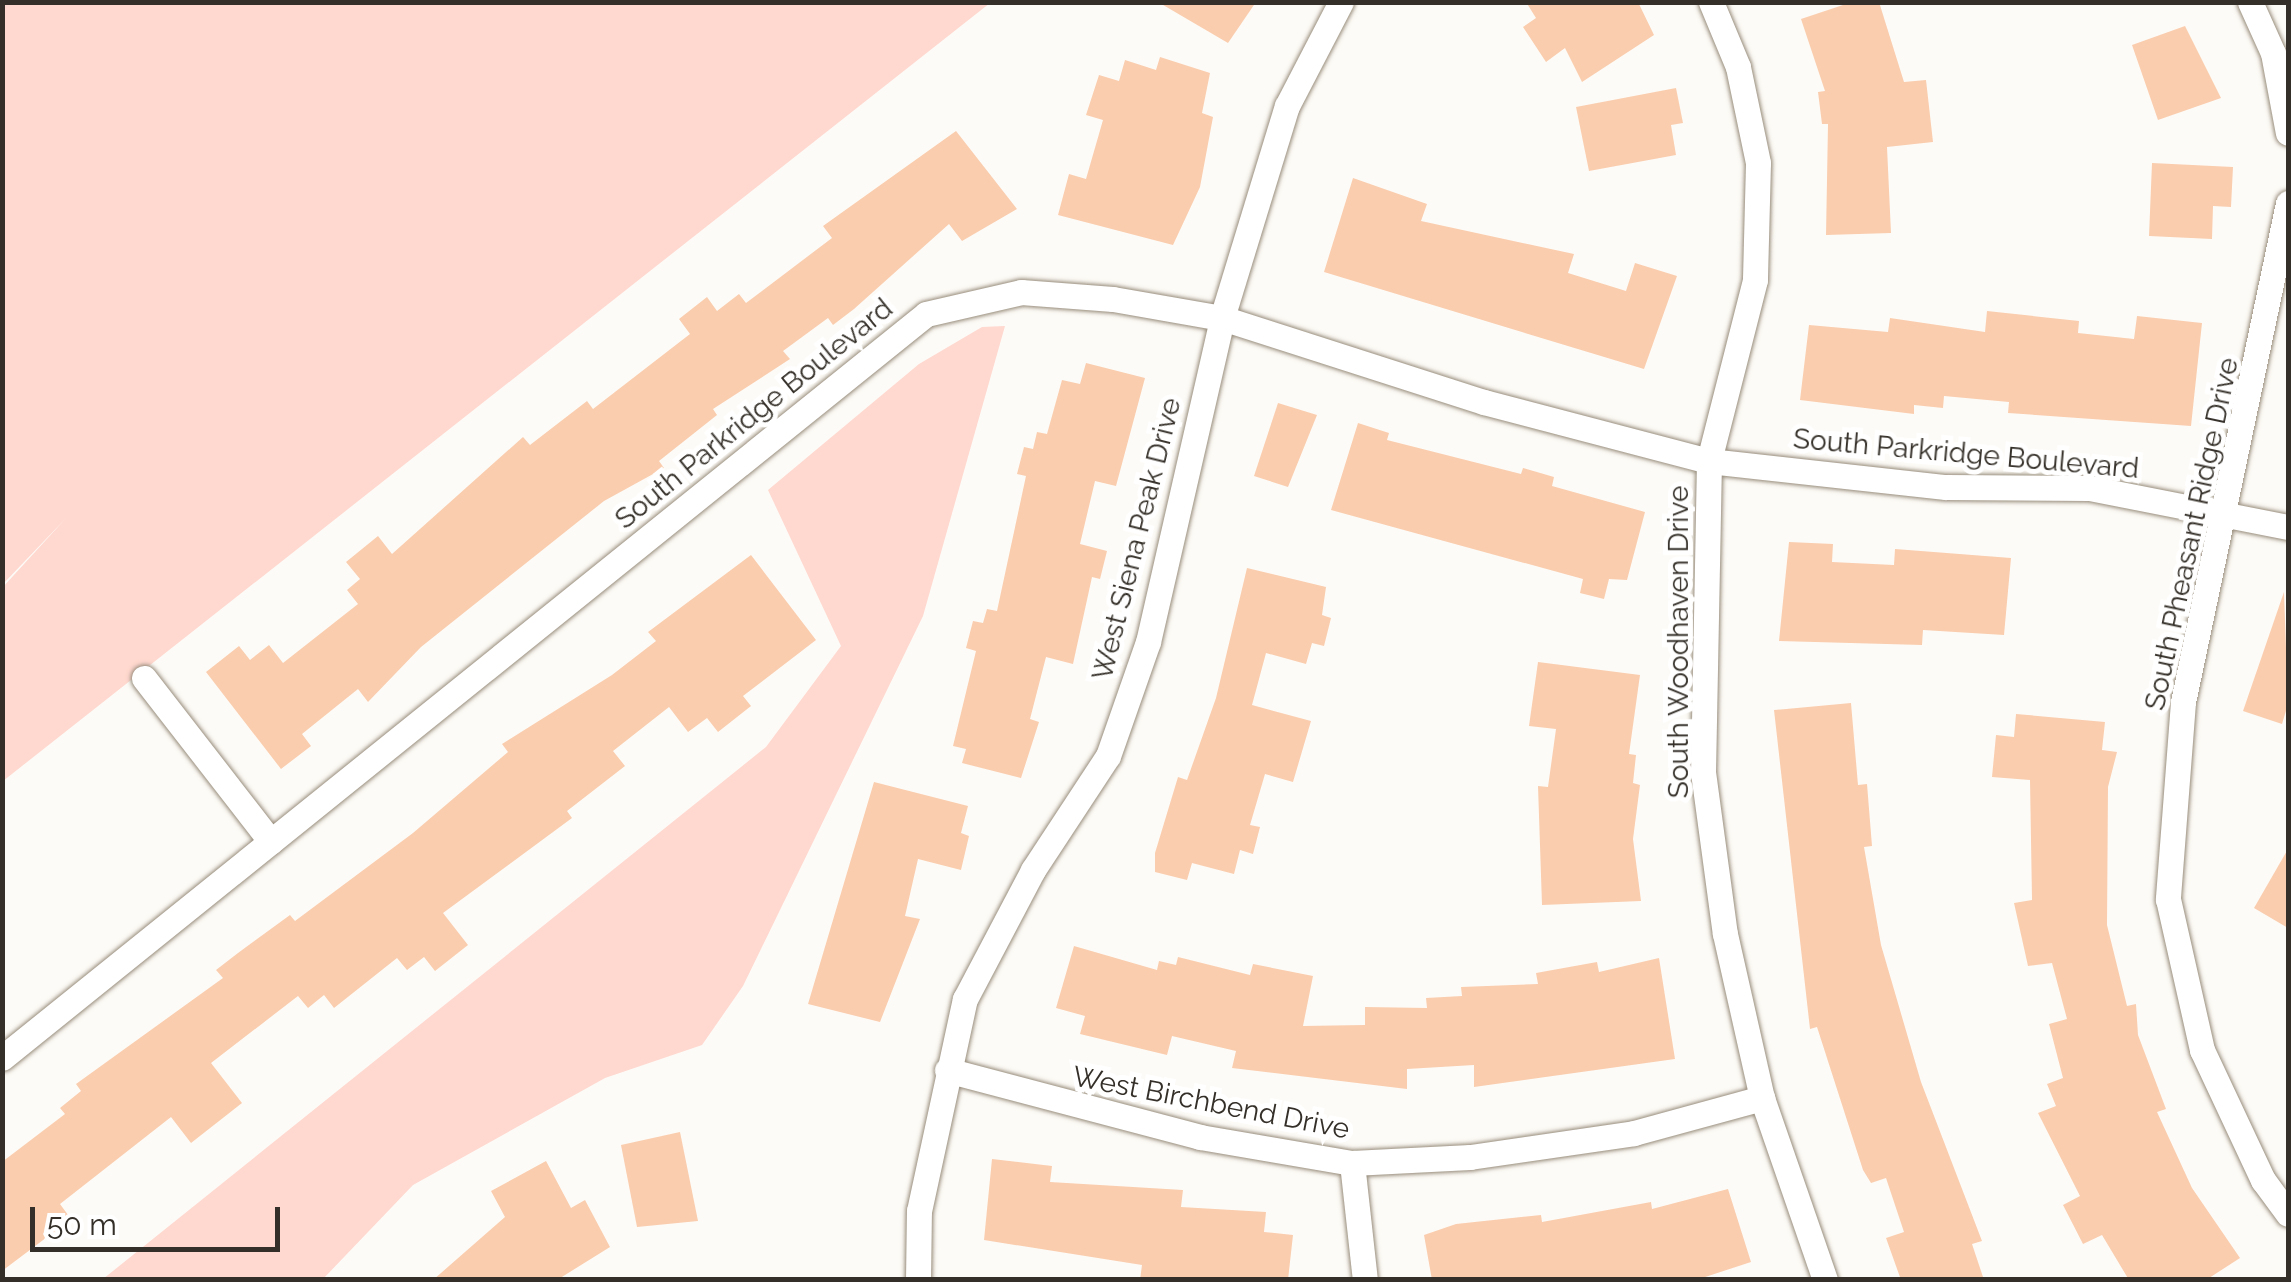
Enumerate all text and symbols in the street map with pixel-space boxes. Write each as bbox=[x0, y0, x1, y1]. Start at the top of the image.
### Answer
street label: South Parkridge Boulevard bbox=[609, 292, 899, 536]
street label: South Pheasant Ridge Drive bbox=[2138, 355, 2246, 713]
street label: West Siena Peak Drive bbox=[1086, 394, 1188, 684]
street label: South Parkridge Boulevard bbox=[1792, 422, 2140, 486]
street label: South Woodhaven Drive bbox=[1662, 485, 1696, 799]
street label: West Birchbend Drive bbox=[1070, 1060, 1352, 1146]
scale bar bbox=[35, 1187, 285, 1249]
text: 50 m bbox=[47, 1207, 117, 1242]

